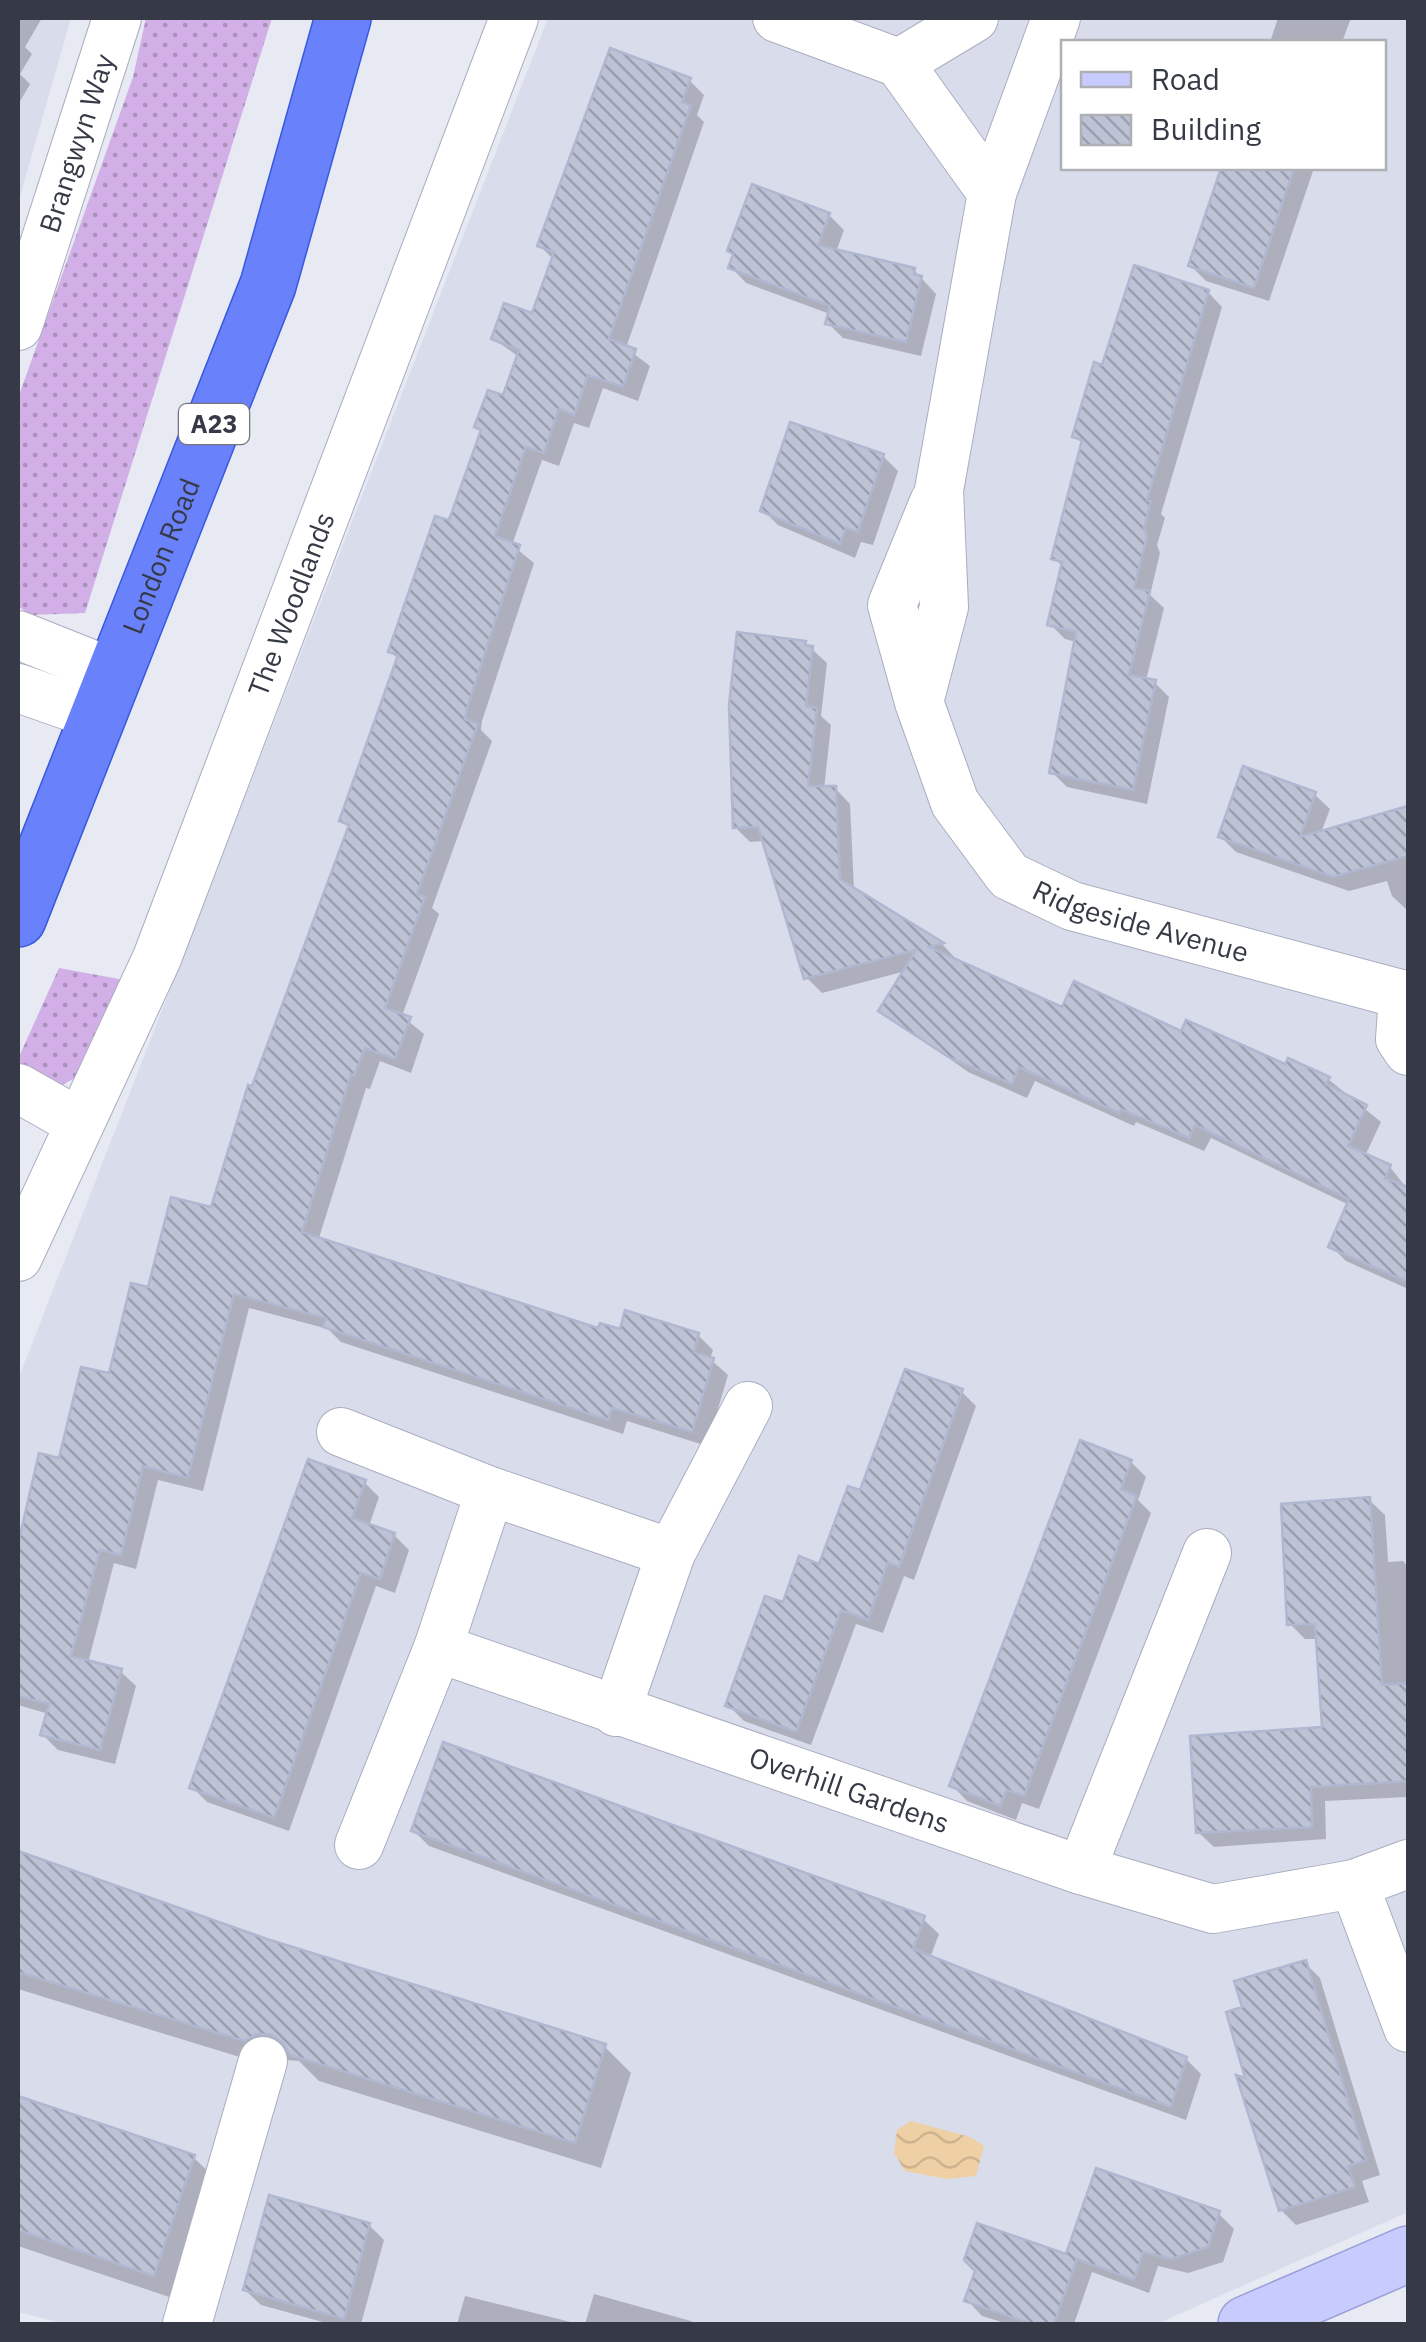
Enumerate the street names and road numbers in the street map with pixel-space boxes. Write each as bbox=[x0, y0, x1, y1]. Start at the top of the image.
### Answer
street label: Brangwyn Way bbox=[30, 49, 122, 237]
road number: A23 bbox=[179, 404, 249, 444]
street label: London Road bbox=[113, 473, 208, 639]
street label: The Woodlands bbox=[239, 507, 343, 702]
street label: Ridgeside Avenue bbox=[1027, 871, 1253, 970]
street label: Overhill Gardens bbox=[744, 1738, 954, 1841]

